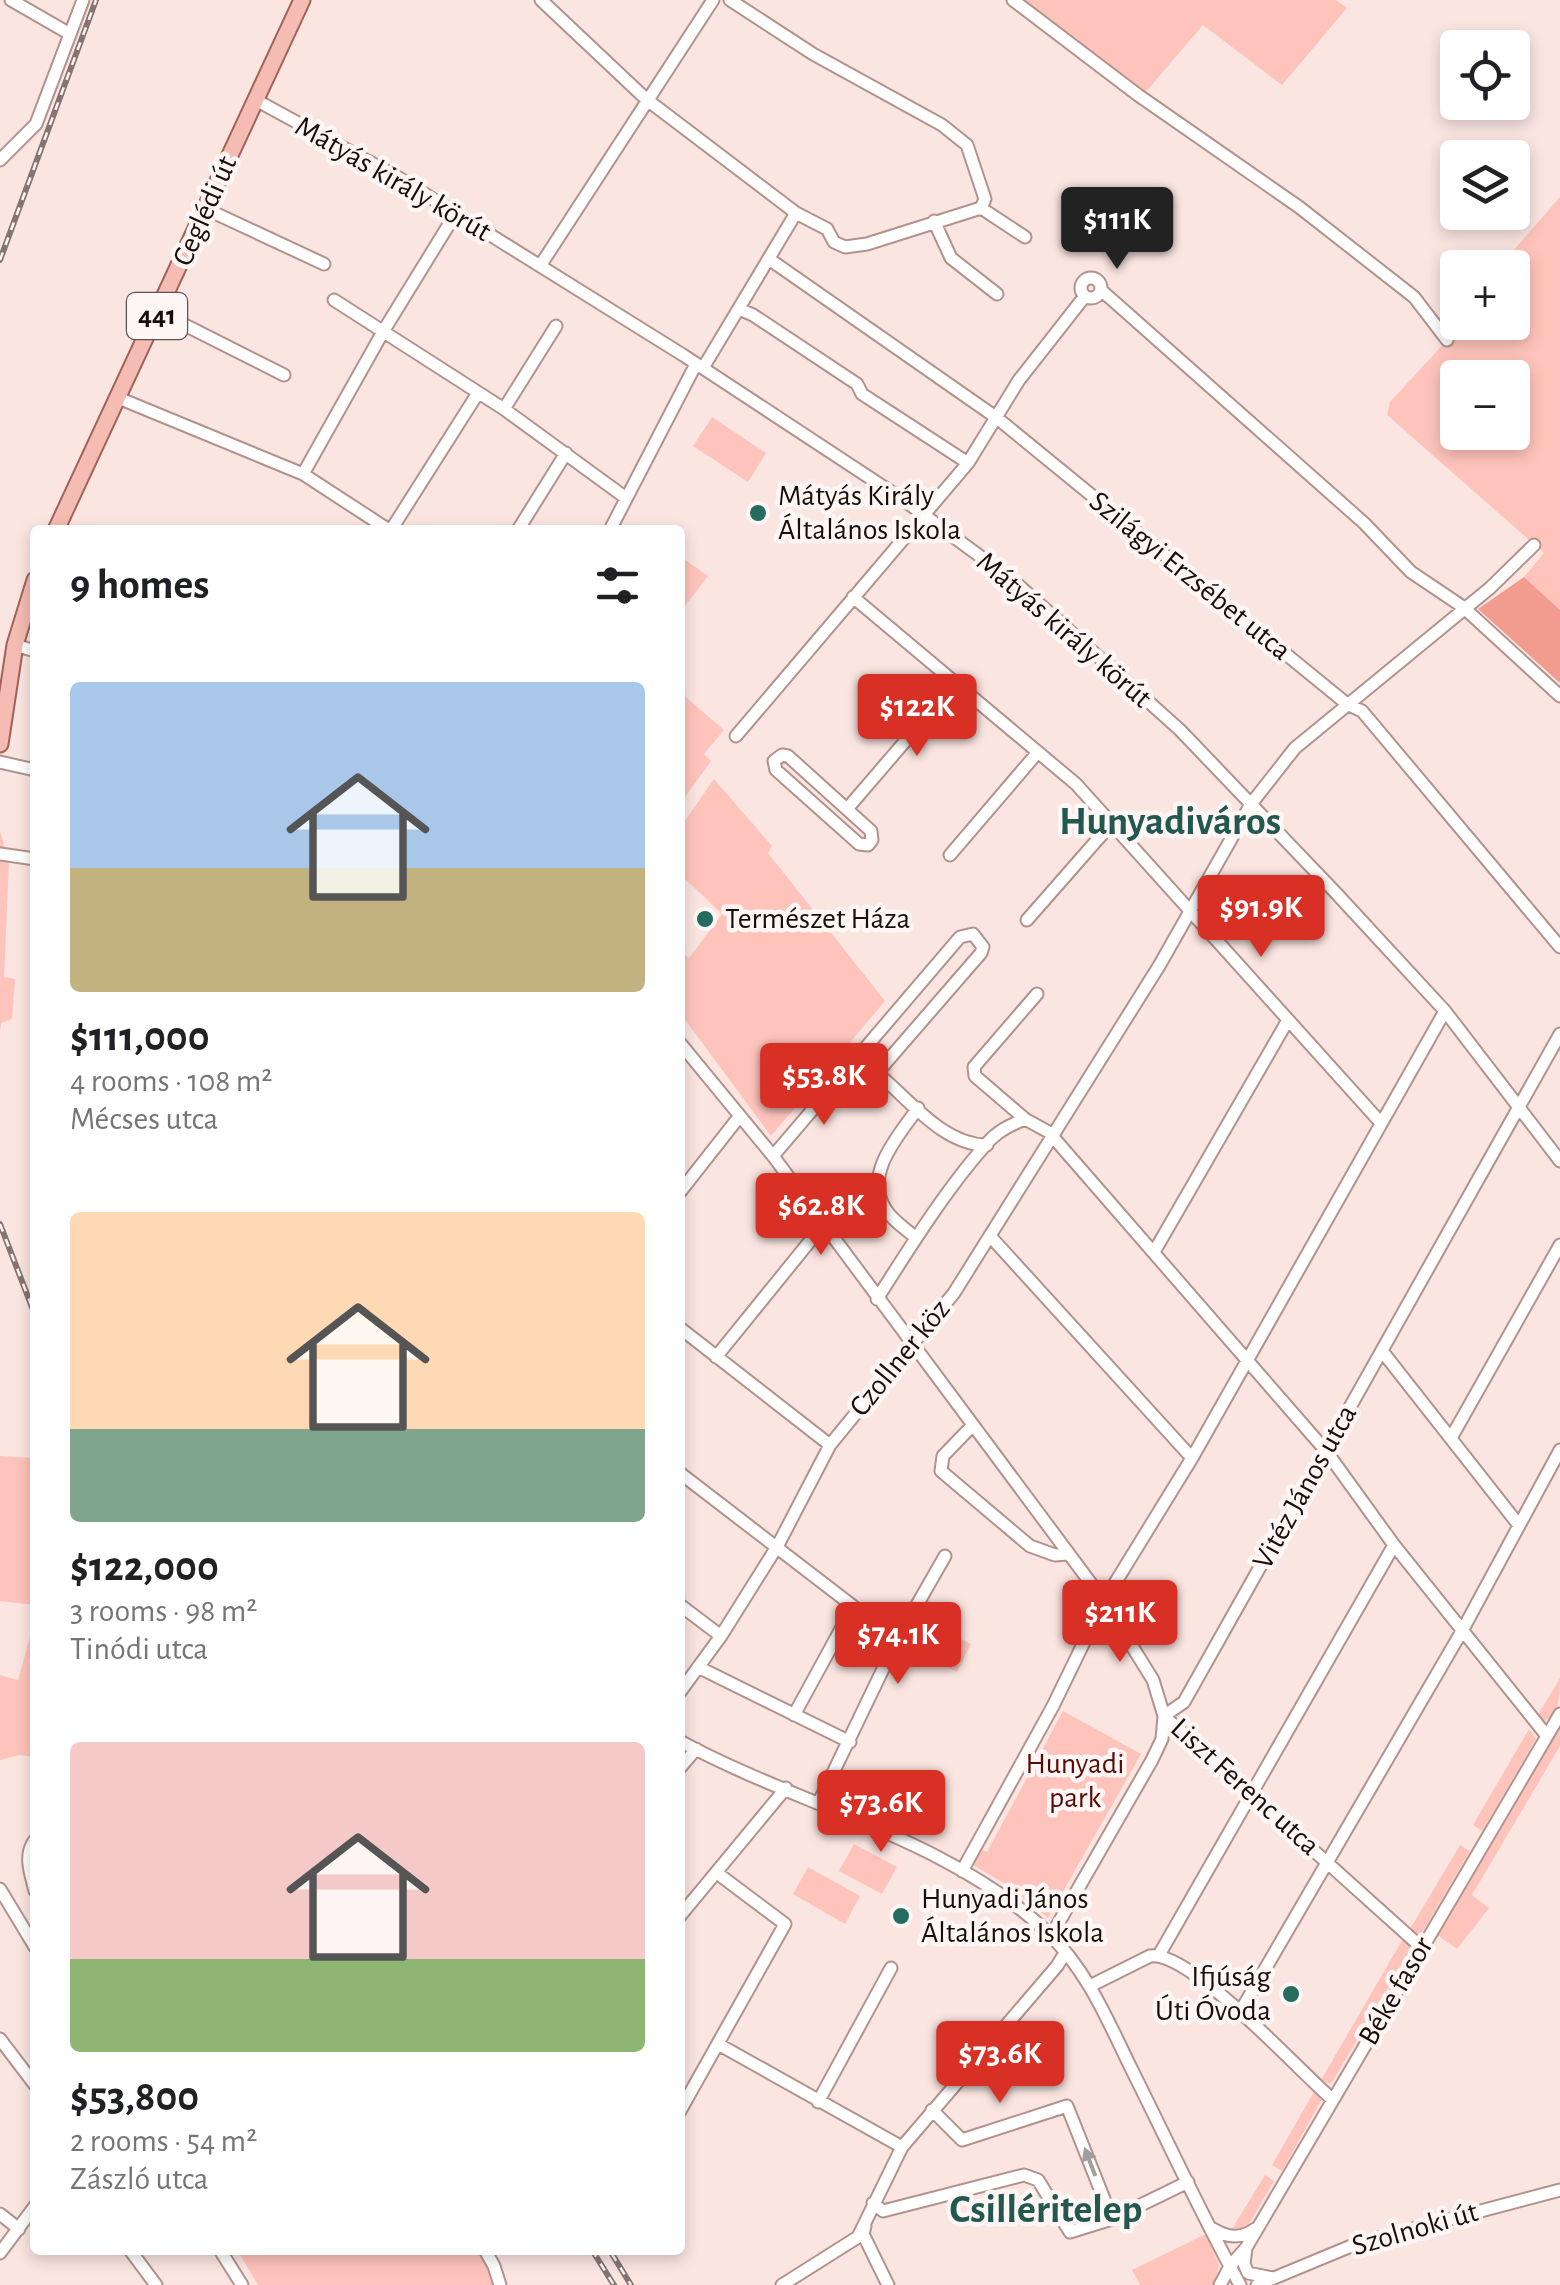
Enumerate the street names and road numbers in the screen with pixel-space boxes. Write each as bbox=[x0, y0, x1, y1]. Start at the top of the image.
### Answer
street label: Mátyás király körút bbox=[290, 111, 496, 247]
street label: Ceglédi út bbox=[168, 151, 243, 271]
road number: 441 bbox=[127, 293, 187, 339]
street label: Szilágyi Erzsébet utca bbox=[1084, 486, 1296, 666]
street label: Mátyás király körút bbox=[971, 546, 1157, 714]
street label: Czollner köz bbox=[844, 1294, 956, 1422]
street label: Vitéz János utca bbox=[1248, 1400, 1362, 1574]
street label: Liszt Ferenc utca bbox=[1165, 1713, 1325, 1861]
street label: Béke fasor bbox=[1353, 1931, 1439, 2050]
street label: Szolnoki út bbox=[1349, 2197, 1482, 2261]

